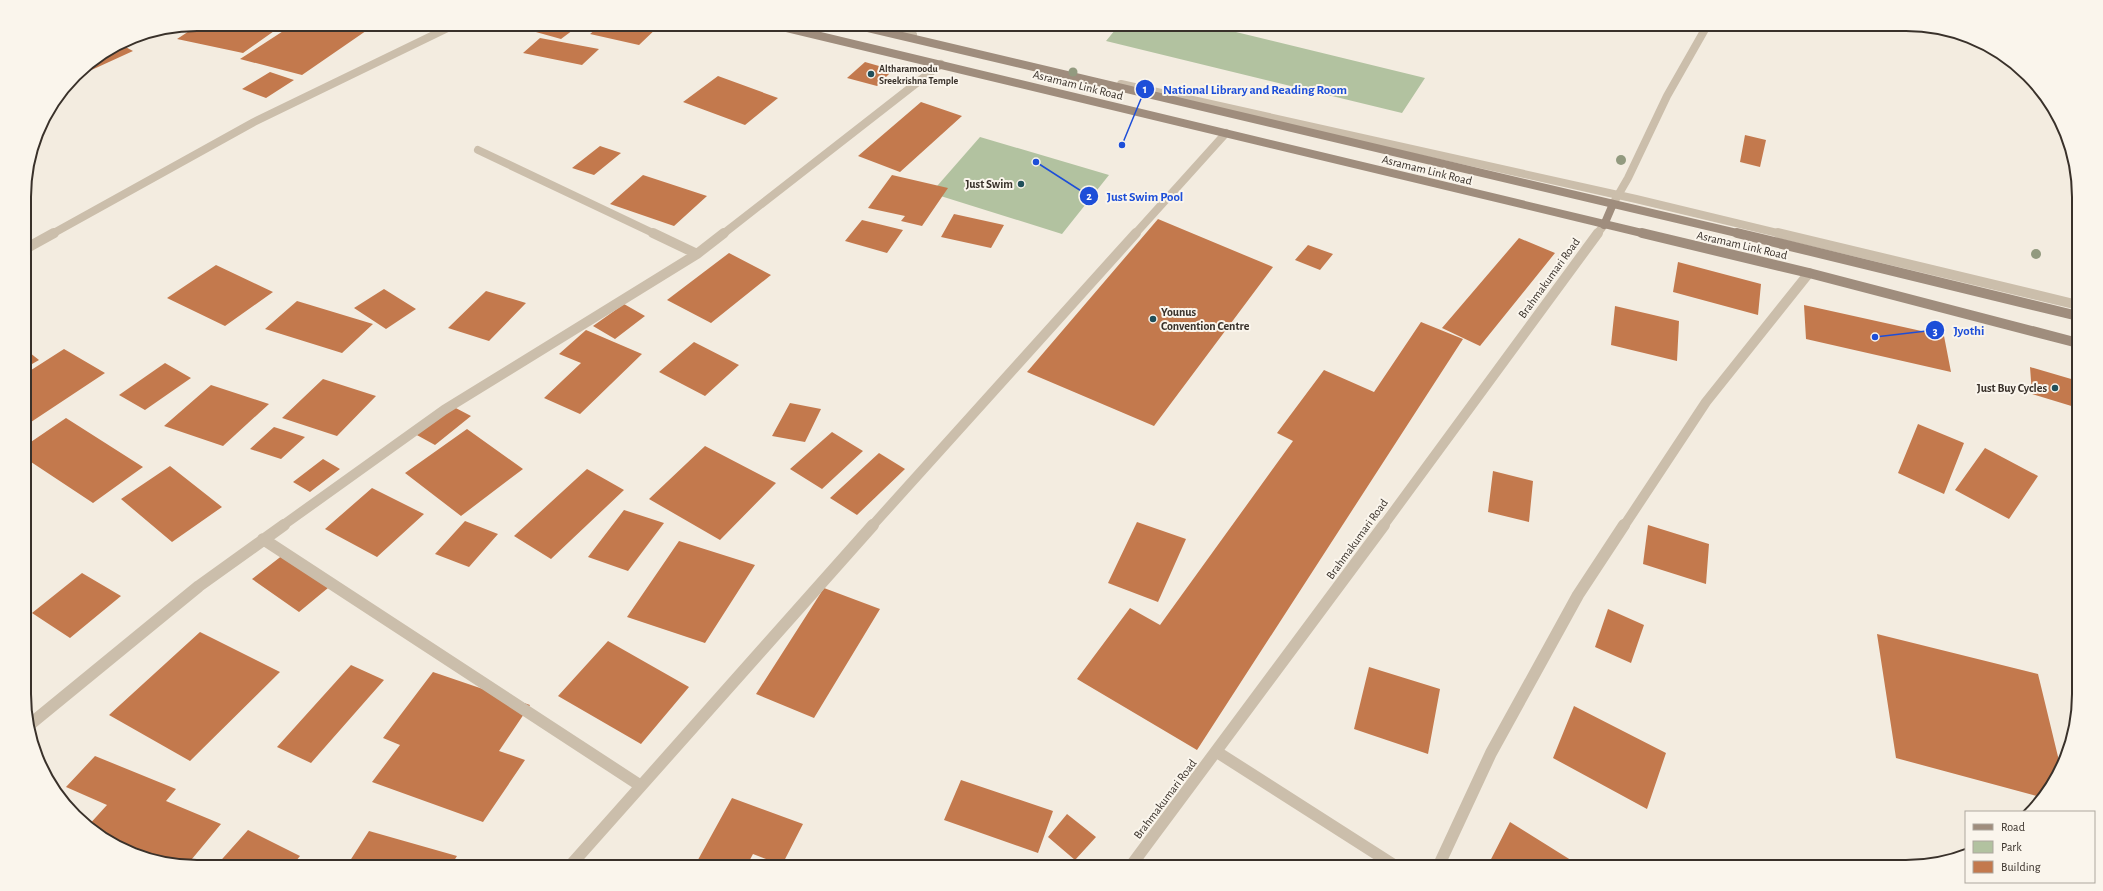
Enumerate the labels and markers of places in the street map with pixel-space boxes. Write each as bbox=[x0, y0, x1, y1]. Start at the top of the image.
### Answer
place label: Altharamoodu Sreekrishna Temple bbox=[879, 64, 959, 86]
marker: Altharamoodu Sreekrishna Temple bbox=[866, 69, 876, 79]
callout: National Library and Reading Room bbox=[1135, 77, 1355, 102]
place label: Just Swim bbox=[965, 178, 1013, 190]
marker: Just Swim bbox=[1016, 179, 1026, 189]
callout: Just Swim Pool bbox=[1079, 184, 1191, 209]
place label: Younus Convention Centre bbox=[1161, 306, 1250, 332]
marker: Younus Convention Centre bbox=[1148, 314, 1158, 324]
callout: Jyothi bbox=[1925, 318, 1992, 343]
place label: Just Buy Cycles bbox=[1977, 382, 2047, 395]
marker: Just Buy Cycles bbox=[2050, 383, 2060, 393]

